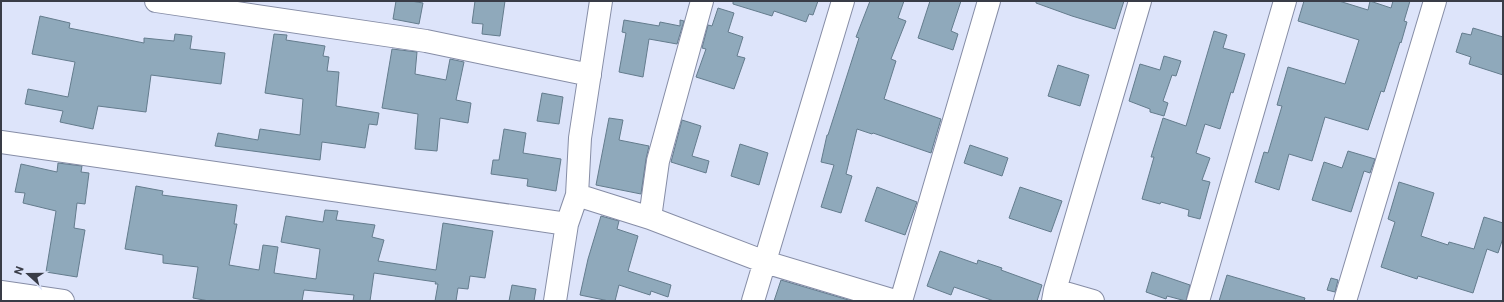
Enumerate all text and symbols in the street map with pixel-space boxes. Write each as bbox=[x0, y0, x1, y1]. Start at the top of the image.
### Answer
north arrow bbox=[8, 254, 48, 294]
text: N bbox=[11, 264, 26, 276]

